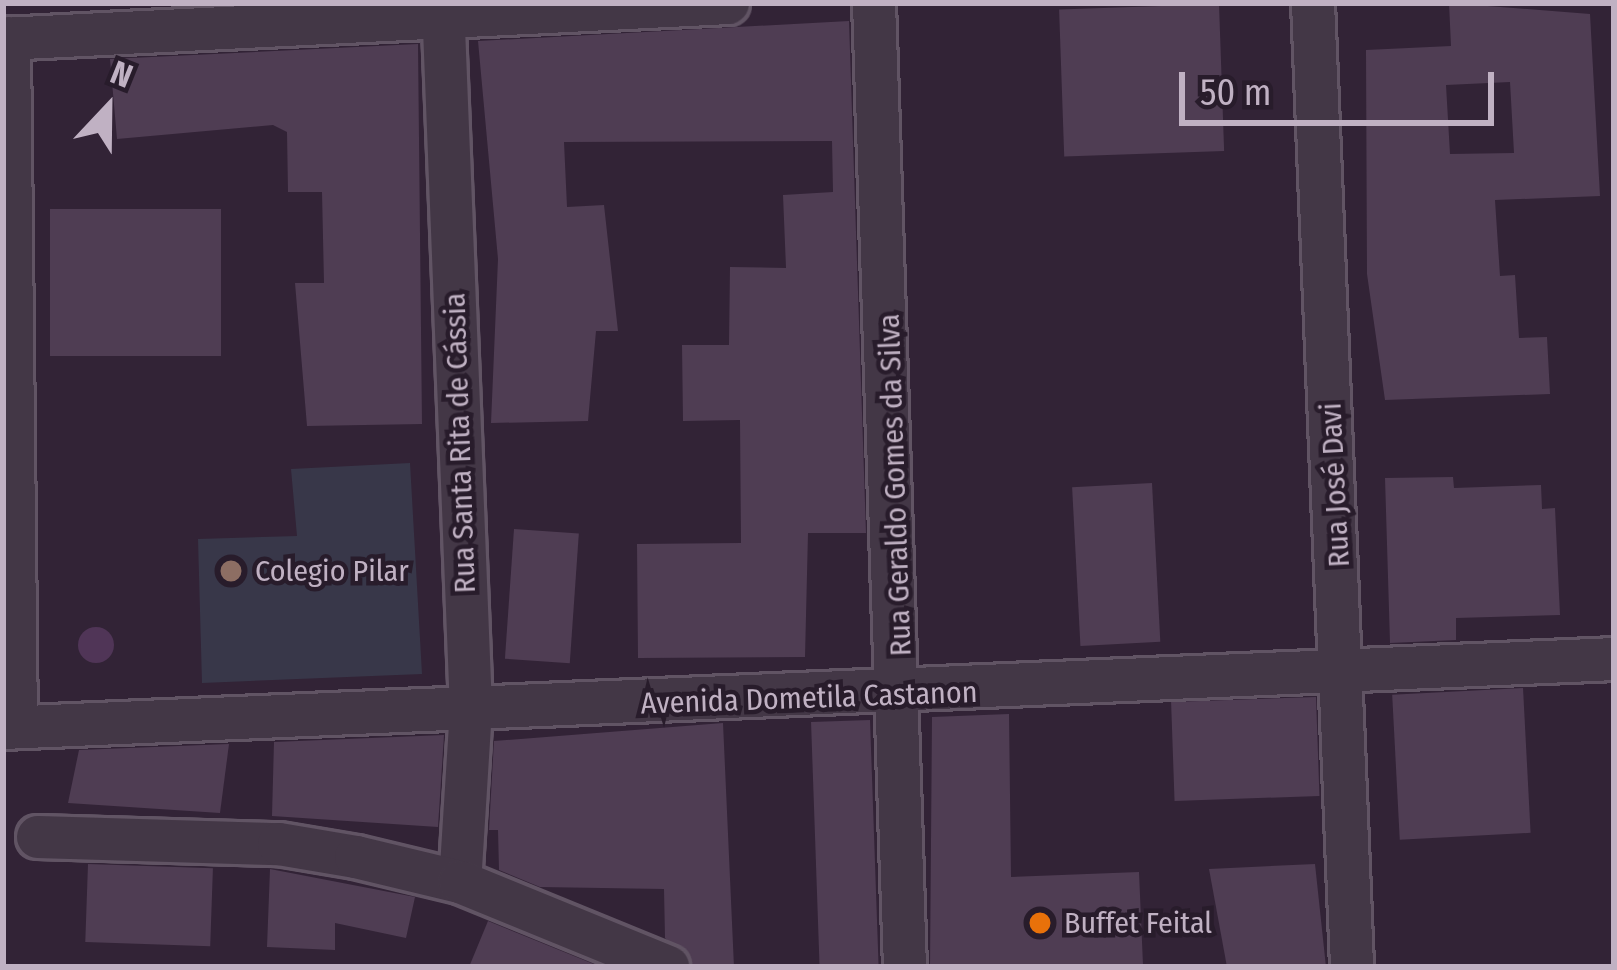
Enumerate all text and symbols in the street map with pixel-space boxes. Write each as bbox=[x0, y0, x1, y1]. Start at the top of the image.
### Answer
north arrow bbox=[48, 48, 168, 168]
scale bar bbox=[1185, 48, 1500, 122]
text: N bbox=[105, 52, 138, 97]
text: 50 m bbox=[1200, 71, 1271, 115]
street label: Rua Santa Rita de Cássia bbox=[437, 292, 483, 594]
street label: Rua Geraldo Gomes da Silva bbox=[871, 313, 919, 657]
street label: Rua José Davi bbox=[1313, 402, 1357, 568]
place label: Colegio Pilar bbox=[255, 553, 409, 589]
marker: Colegio Pilar bbox=[218, 558, 244, 584]
street label: Avenida Dometila Castanon bbox=[640, 674, 978, 722]
place label: Buffet Feital bbox=[1064, 905, 1212, 941]
marker: Buffet Feital bbox=[1027, 910, 1053, 936]

